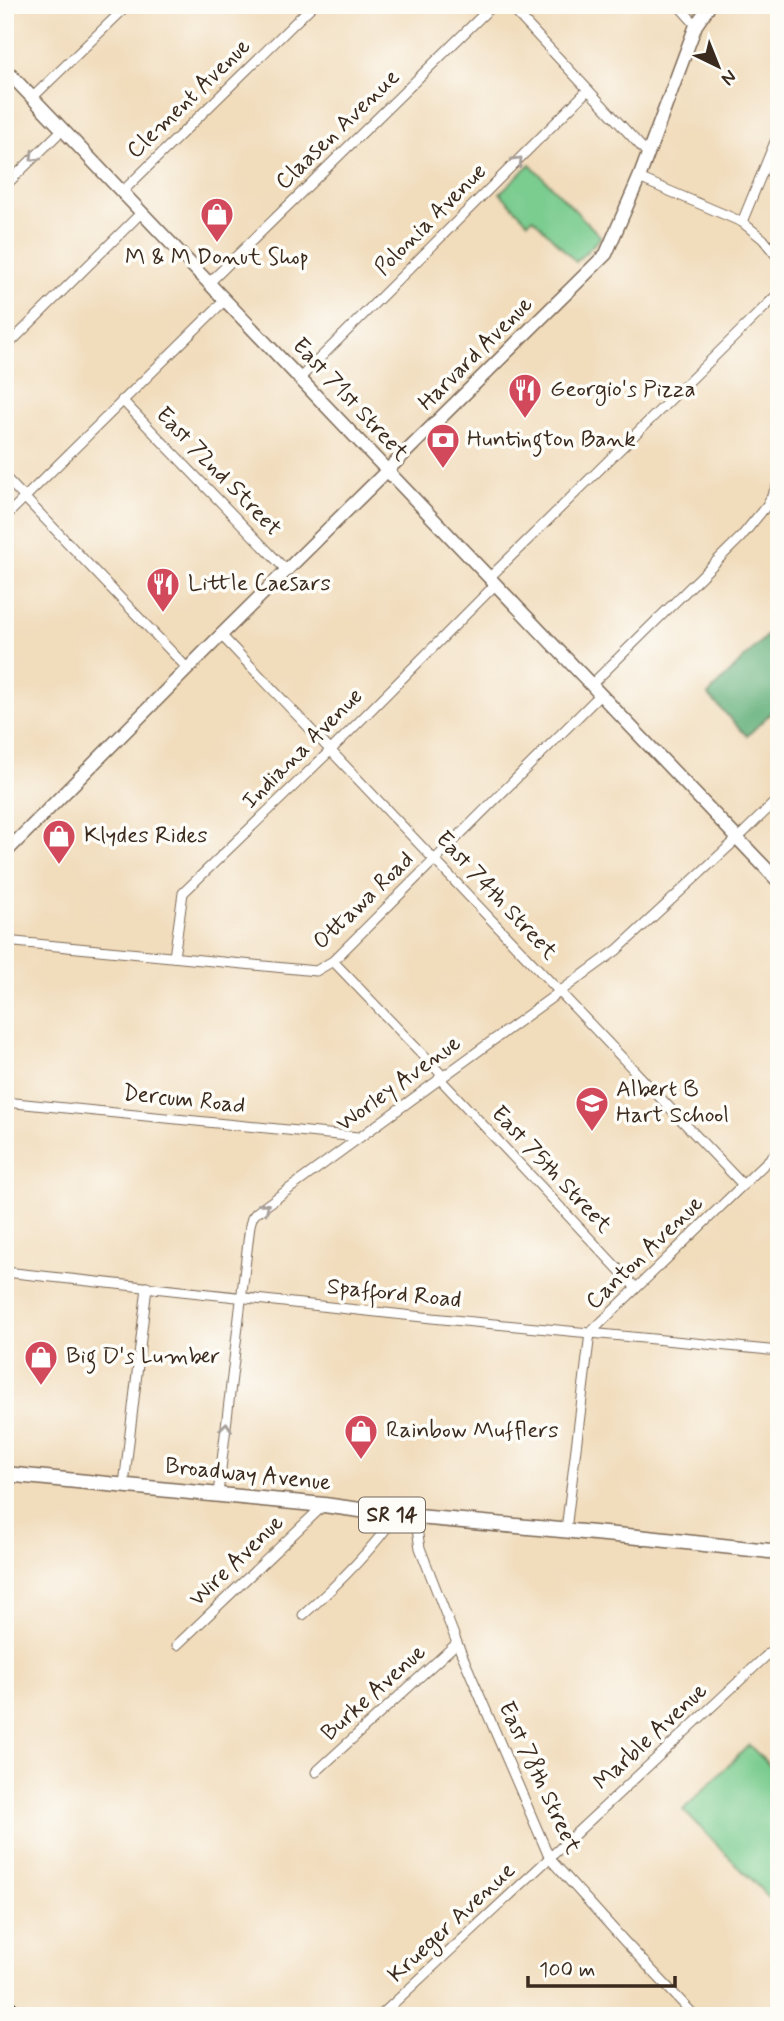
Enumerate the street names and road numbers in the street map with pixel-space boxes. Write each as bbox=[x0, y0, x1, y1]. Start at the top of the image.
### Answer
street label: Clement Avenue bbox=[121, 32, 258, 166]
street label: Claasen Avenue bbox=[269, 63, 407, 197]
street label: Polonia Avenue bbox=[368, 157, 494, 283]
street label: Harvard Avenue bbox=[412, 290, 540, 418]
street label: East 71st Street bbox=[285, 332, 415, 469]
street label: East 72nd Street bbox=[148, 401, 288, 543]
street label: Indiana Avenue bbox=[236, 682, 370, 816]
street label: East 74th Street bbox=[428, 825, 564, 967]
street label: Ottawa Road bbox=[307, 845, 421, 957]
street label: Worley Avenue bbox=[331, 1029, 468, 1139]
street label: Dercum Road bbox=[121, 1079, 247, 1121]
street label: East 75th Street bbox=[484, 1100, 618, 1241]
street label: Canton Avenue bbox=[580, 1189, 710, 1317]
street label: Spafford Road bbox=[325, 1272, 463, 1317]
street label: Broadway Avenue bbox=[164, 1451, 333, 1499]
road number: SR 14 bbox=[359, 1498, 425, 1532]
street label: Wire Avenue bbox=[183, 1508, 291, 1614]
street label: Burke Avenue bbox=[315, 1638, 433, 1748]
street label: Marble Avenue bbox=[588, 1676, 714, 1797]
street label: East 78th Street bbox=[491, 1697, 588, 1859]
street label: Krueger Avenue bbox=[382, 1856, 523, 1991]

